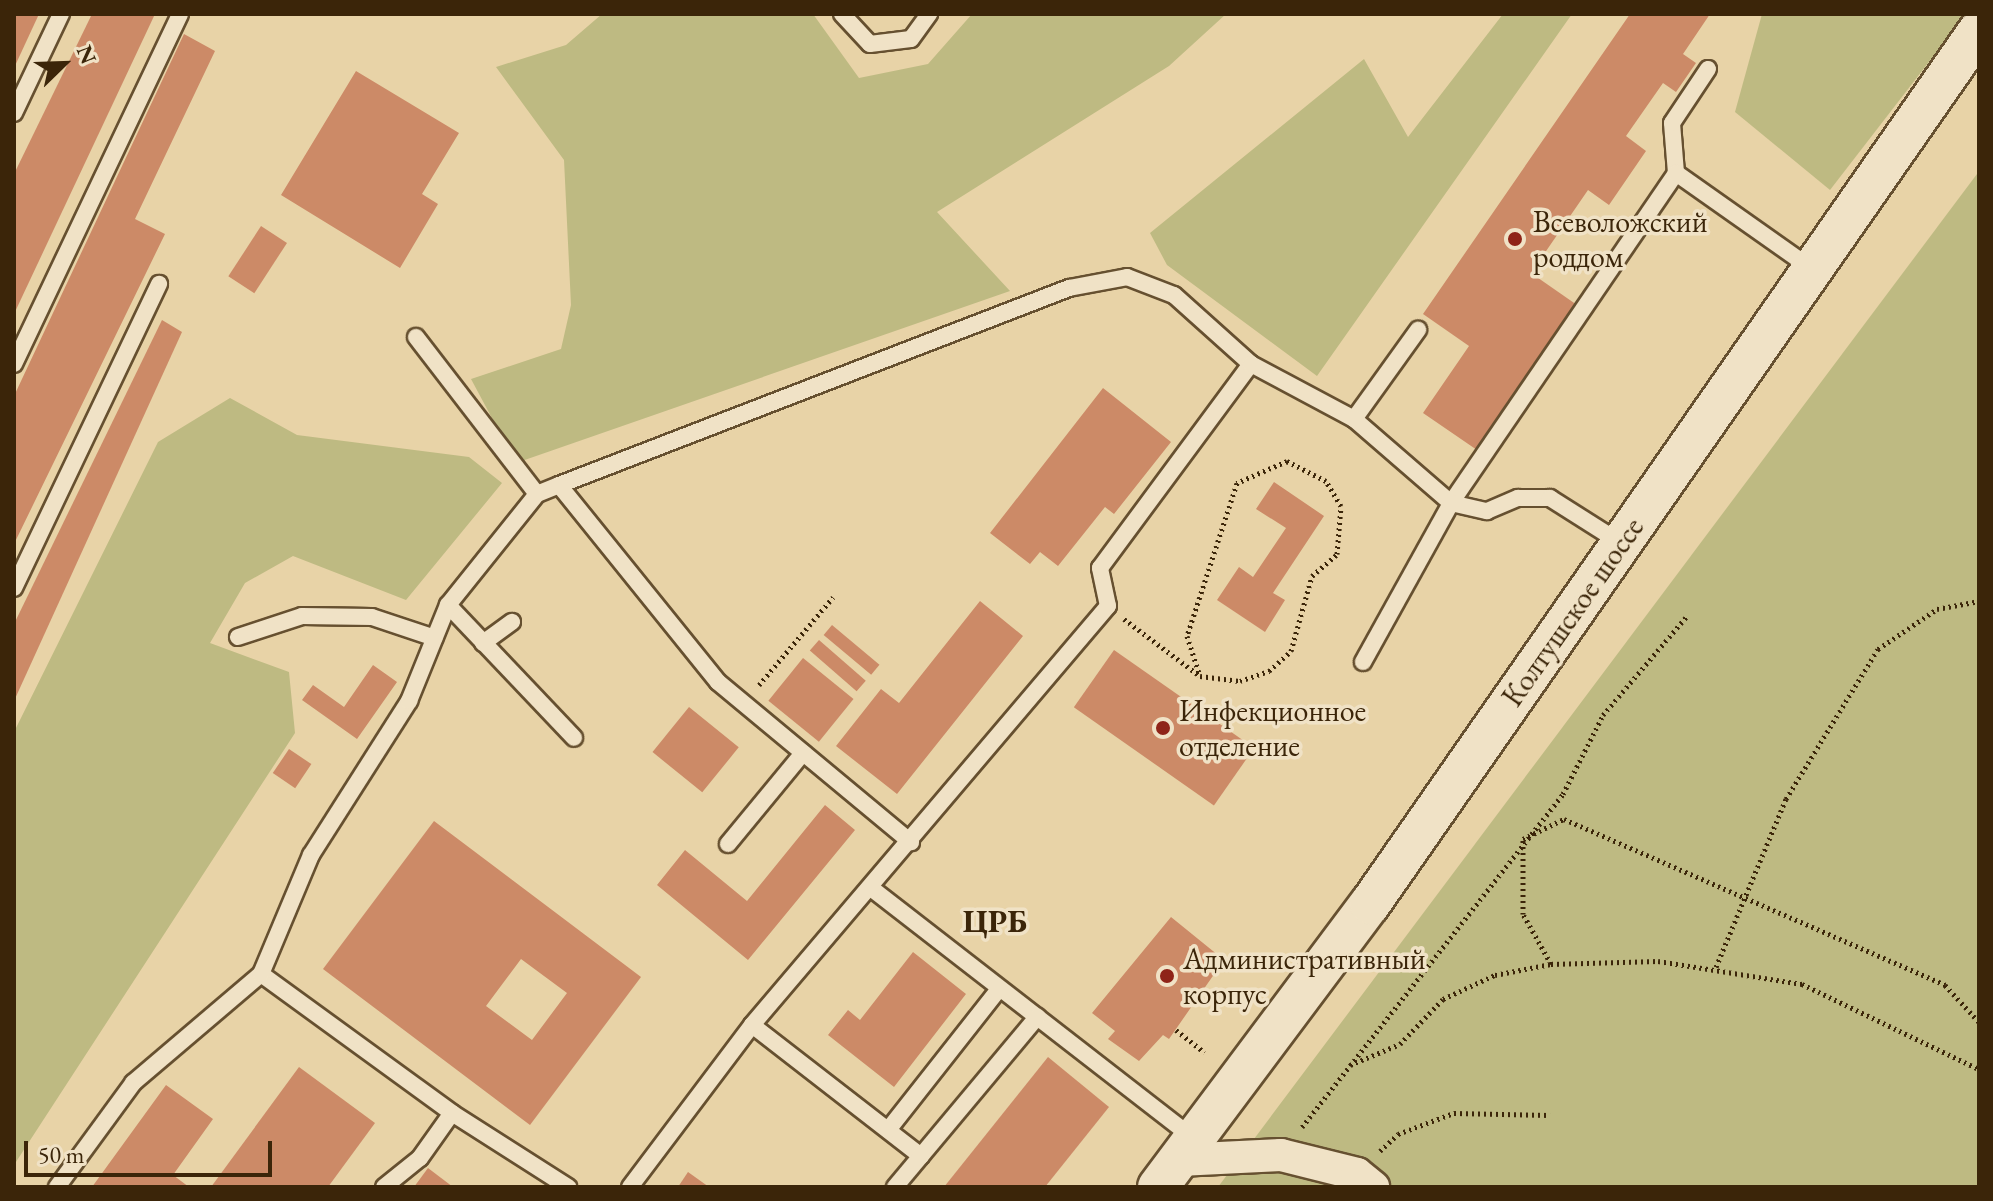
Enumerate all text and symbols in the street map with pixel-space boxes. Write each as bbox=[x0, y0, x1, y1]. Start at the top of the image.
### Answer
north arrow bbox=[24, 24, 104, 104]
text: N bbox=[70, 41, 103, 68]
place label: Всеволожский роддом bbox=[1533, 204, 1707, 274]
marker: Всеволожский роддом bbox=[1504, 228, 1526, 250]
street label: Колтушское шоссе bbox=[1494, 511, 1652, 713]
place label: Инфекционное отделение bbox=[1179, 693, 1366, 764]
marker: Инфекционное отделение bbox=[1154, 719, 1172, 737]
district label: ЦРБ bbox=[963, 902, 1027, 940]
place label: Административный корпус bbox=[1183, 941, 1426, 1012]
marker: Административный корпус bbox=[1158, 967, 1176, 985]
scale bar bbox=[28, 1125, 276, 1175]
text: 50 m bbox=[38, 1139, 85, 1170]

